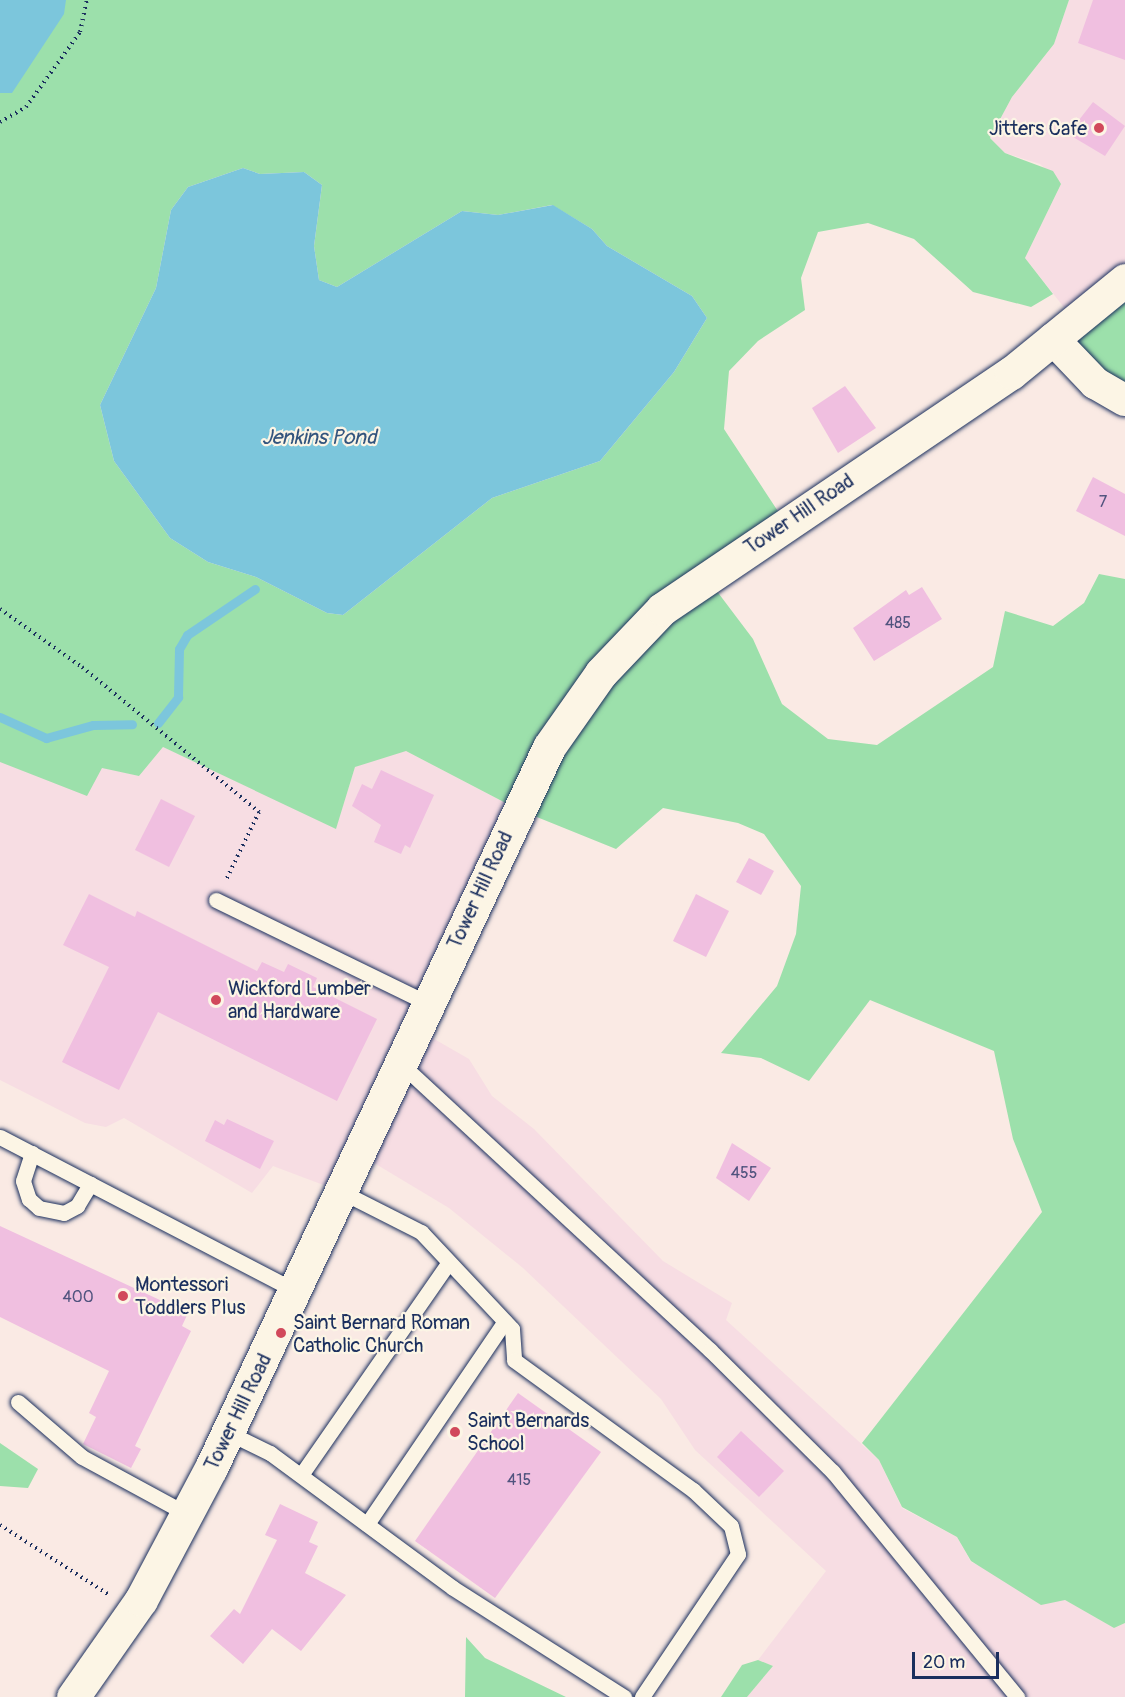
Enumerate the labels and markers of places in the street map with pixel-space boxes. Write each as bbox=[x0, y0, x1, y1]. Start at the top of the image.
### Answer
place label: Jitters Cafe bbox=[989, 116, 1087, 140]
marker: Jitters Cafe bbox=[1092, 121, 1106, 135]
place label: Wickford Lumber and Hardware bbox=[228, 976, 371, 1023]
marker: Wickford Lumber and Hardware bbox=[209, 993, 223, 1007]
place label: Montessori Toddlers Plus bbox=[135, 1272, 245, 1319]
marker: Montessori Toddlers Plus bbox=[116, 1289, 130, 1303]
place label: Saint Bernard Roman Catholic Church bbox=[293, 1310, 470, 1357]
marker: Saint Bernard Roman Catholic Church bbox=[274, 1326, 288, 1340]
place label: Saint Bernards School bbox=[467, 1408, 589, 1455]
marker: Saint Bernards School bbox=[448, 1425, 462, 1439]

